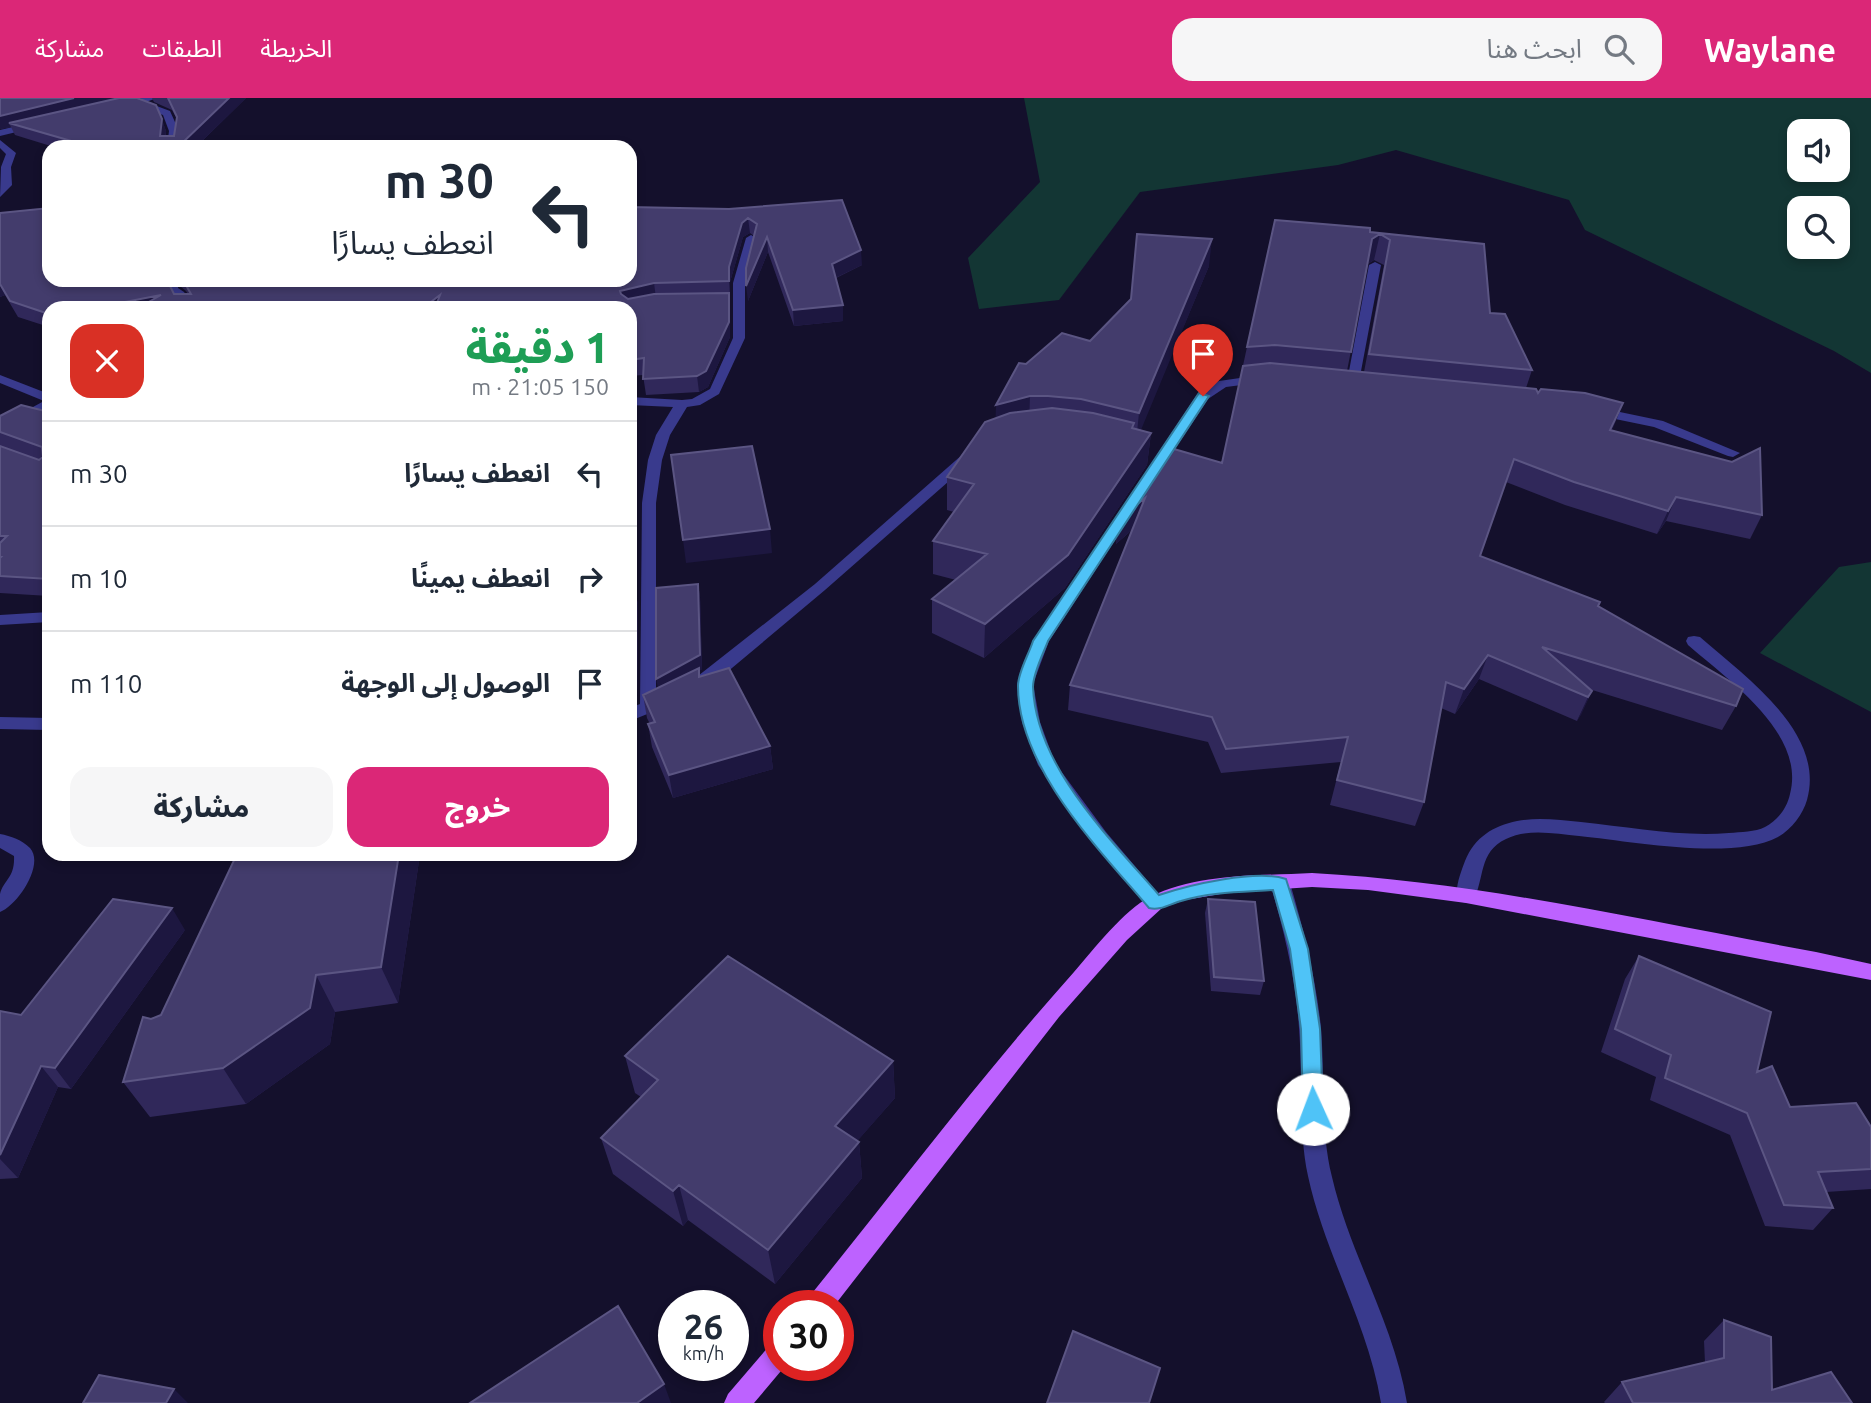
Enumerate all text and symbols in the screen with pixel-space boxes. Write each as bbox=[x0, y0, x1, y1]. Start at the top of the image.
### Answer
search box bbox=[1172, 18, 1662, 81]
icon: search bbox=[1600, 30, 1638, 68]
text: Waylane bbox=[1704, 31, 1836, 68]
text: ابحث هنا bbox=[1487, 34, 1582, 63]
text: مشاركة bbox=[35, 35, 104, 62]
text: الطبقات bbox=[142, 35, 222, 62]
text: الخريطة bbox=[260, 35, 332, 62]
map controls bbox=[1787, 119, 1850, 259]
button: sound bbox=[1787, 119, 1850, 182]
text: 30 m bbox=[385, 152, 494, 207]
icon: left bbox=[518, 168, 609, 259]
button: search bbox=[1787, 196, 1850, 259]
text: انعطف يسارًا bbox=[331, 224, 494, 260]
button: close bbox=[70, 324, 144, 398]
text: 1 دقيقة bbox=[466, 324, 609, 371]
pin bbox=[1173, 324, 1233, 396]
icon: arrive bbox=[1184, 335, 1222, 373]
text: 150 m · 21:05 bbox=[471, 374, 609, 399]
icon: left bbox=[571, 455, 609, 493]
text: انعطف يسارًا bbox=[404, 458, 550, 487]
text: 30 m bbox=[70, 459, 128, 488]
icon: right bbox=[571, 560, 609, 598]
text: انعطف يمينًا bbox=[411, 563, 550, 592]
text: 10 m bbox=[70, 564, 128, 593]
icon: arrive bbox=[571, 665, 609, 703]
text: الوصول إلى الوجهة bbox=[341, 668, 550, 697]
text: 110 m bbox=[70, 669, 142, 698]
button: مشاركة bbox=[70, 767, 333, 847]
button: خروج bbox=[347, 767, 609, 847]
position arrow bbox=[1276, 1072, 1350, 1146]
speed limit sign: 30 bbox=[763, 1290, 854, 1381]
text: 26 bbox=[684, 1306, 723, 1346]
text: km/h bbox=[683, 1343, 724, 1363]

